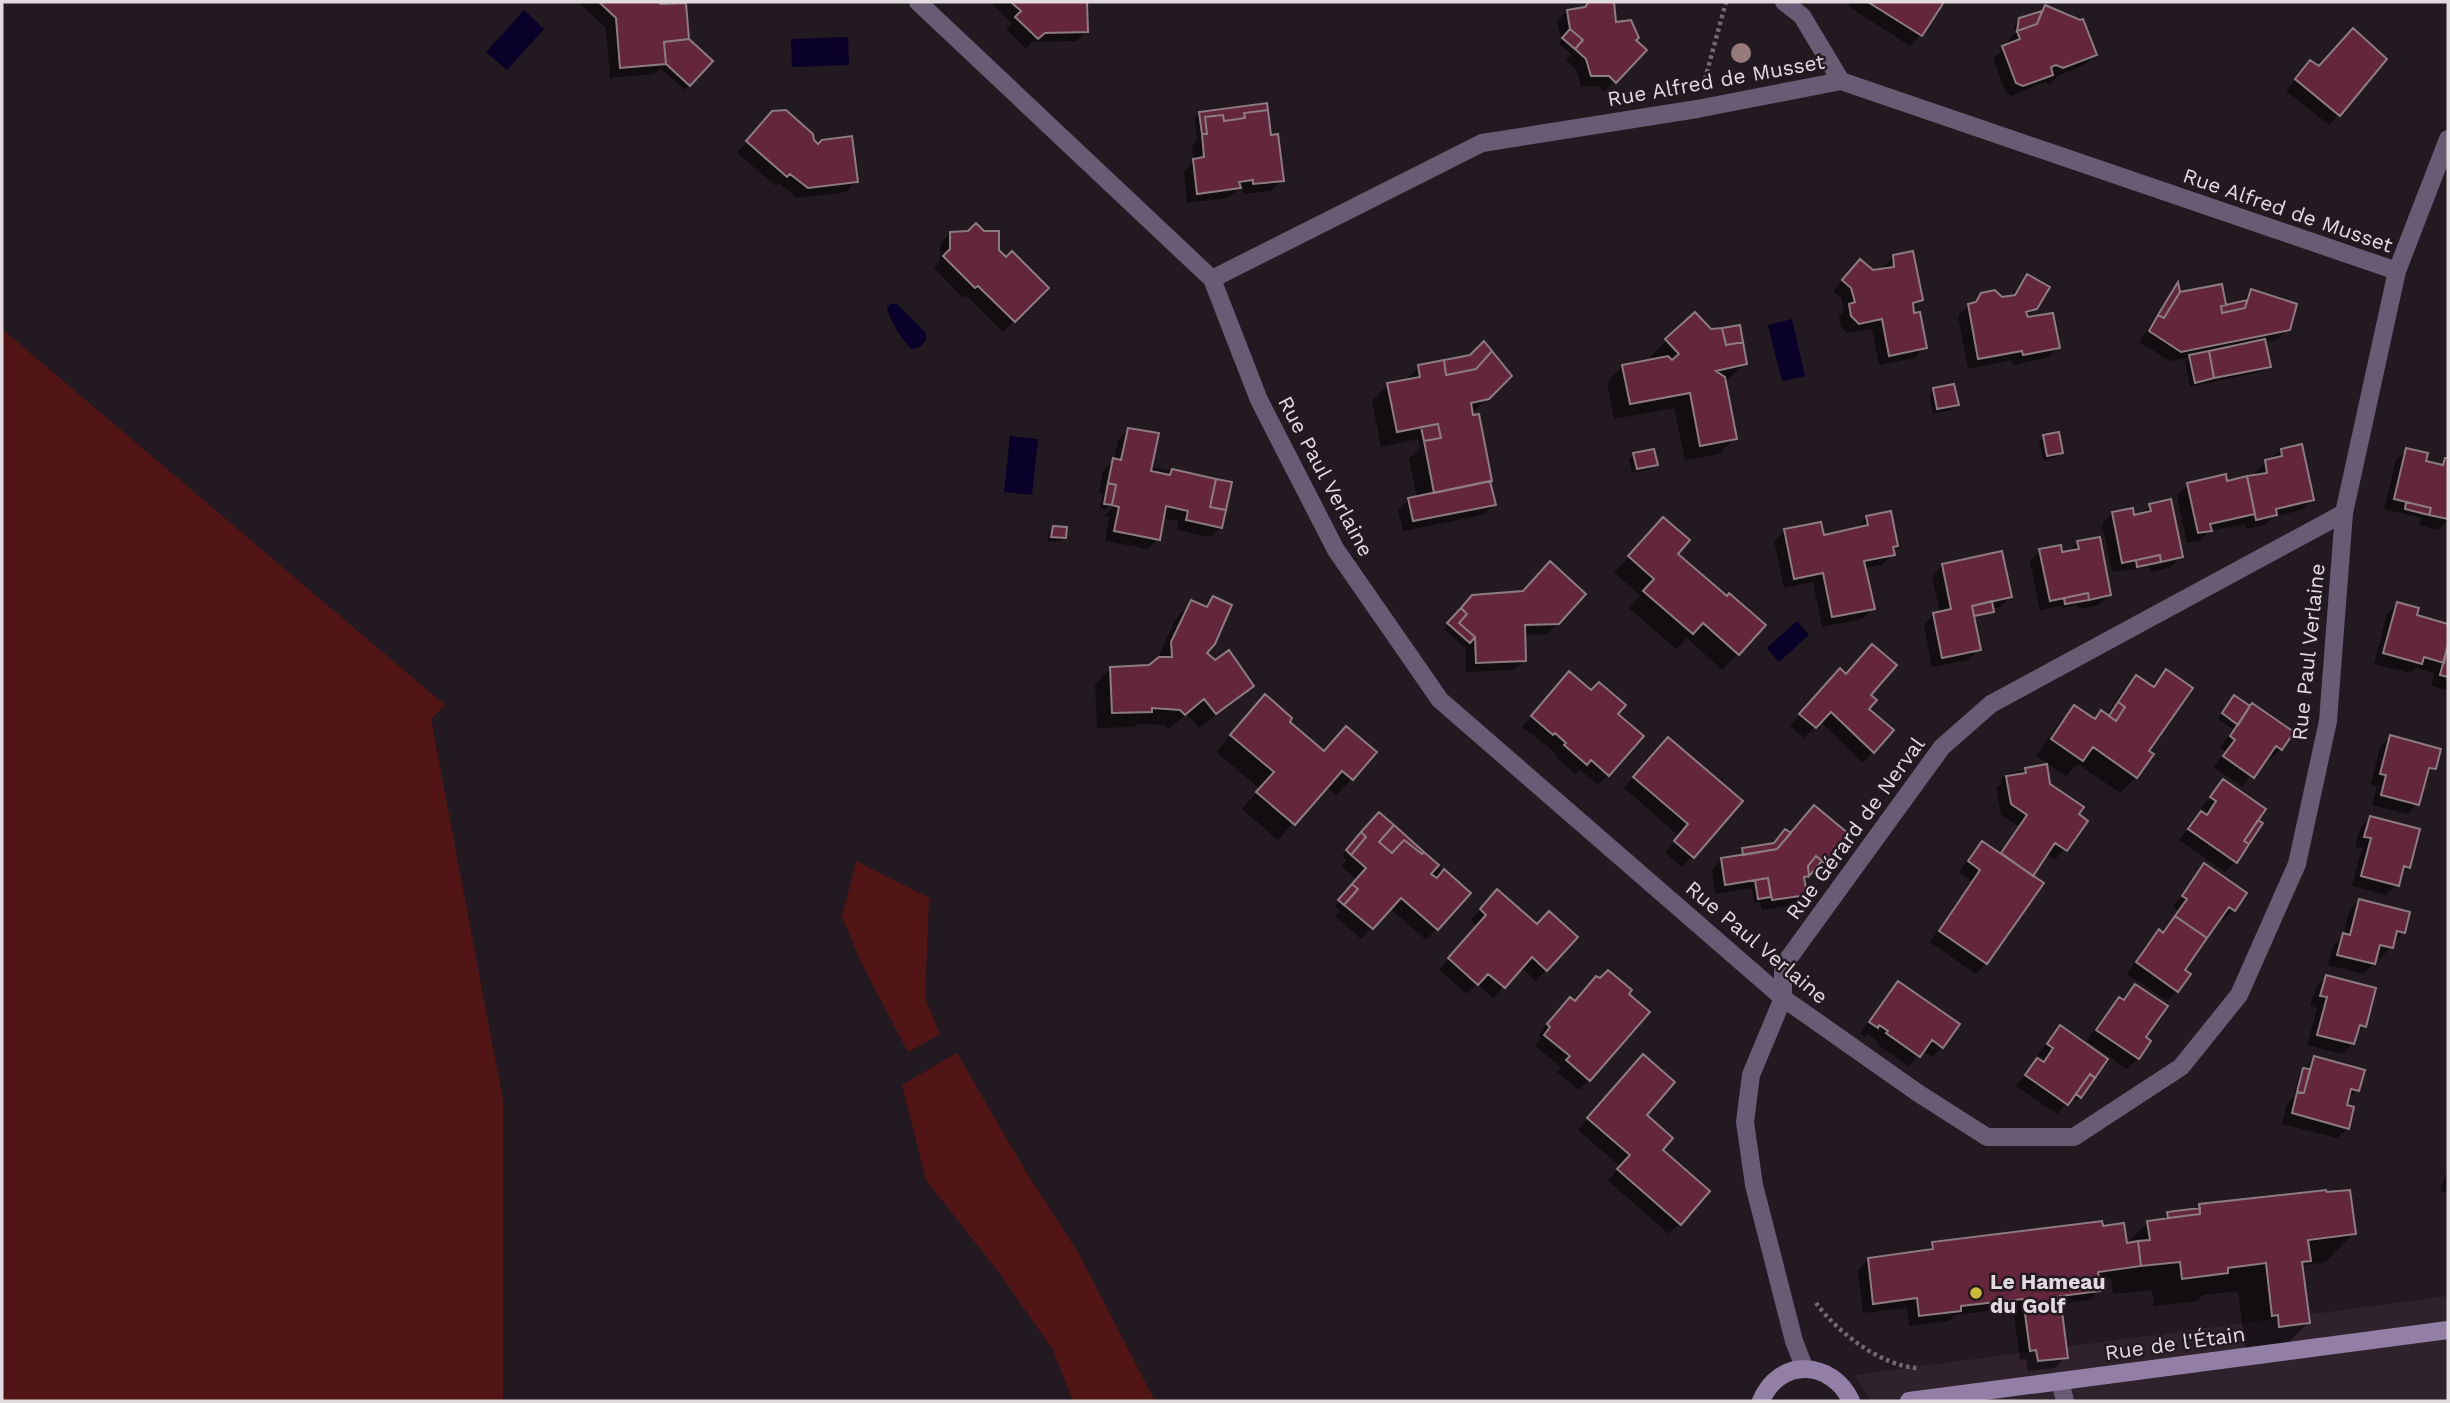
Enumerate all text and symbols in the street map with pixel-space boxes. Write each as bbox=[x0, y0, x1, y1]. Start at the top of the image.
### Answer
street label: Rue Alfred de Musset bbox=[1605, 49, 1827, 111]
street label: Rue Alfred de Musset bbox=[2180, 162, 2396, 258]
street label: Rue Paul Verlaine bbox=[1273, 392, 1379, 560]
street label: Rue Paul Verlaine bbox=[2286, 562, 2330, 742]
street label: Rue Gérard de Nerval bbox=[1780, 731, 1930, 924]
street label: Rue Paul Verlaine bbox=[1681, 875, 1833, 1009]
place label: Le Hameau du Golf bbox=[1990, 1269, 2105, 1318]
marker: Le Hameau du Golf bbox=[1968, 1285, 1984, 1301]
street label: Rue de l'Étain bbox=[2103, 1321, 2247, 1365]

